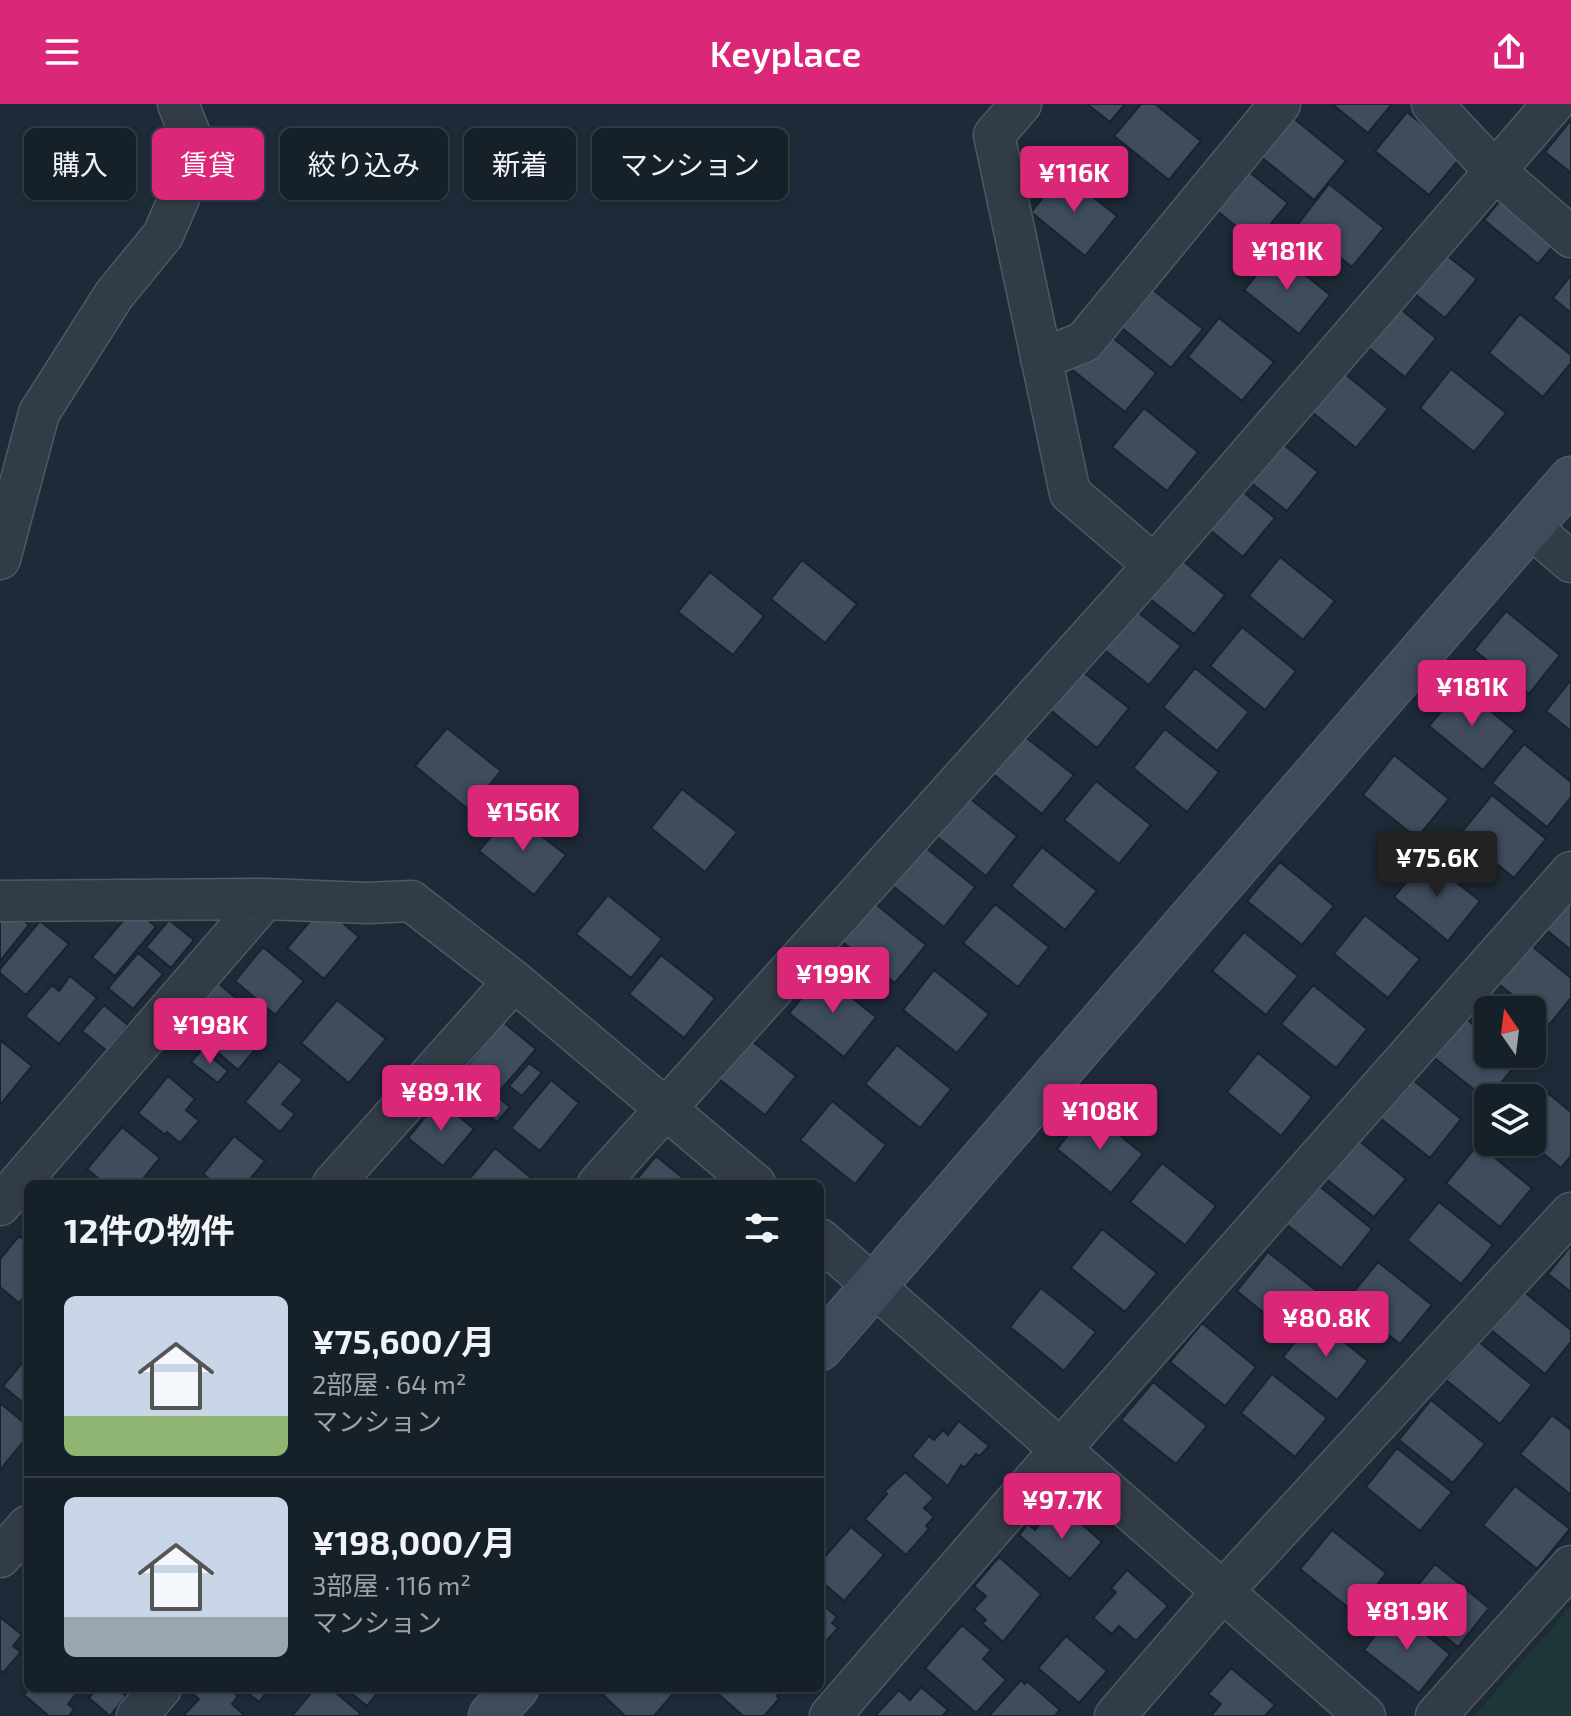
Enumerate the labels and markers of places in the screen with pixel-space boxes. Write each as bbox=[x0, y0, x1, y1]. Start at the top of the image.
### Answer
pin: ¥116K bbox=[1018, 146, 1130, 214]
pin: ¥181K bbox=[1231, 224, 1343, 292]
pin: ¥181K bbox=[1416, 660, 1528, 728]
pin: ¥156K bbox=[467, 785, 579, 853]
pin: ¥75.6K bbox=[1372, 831, 1502, 899]
pin: ¥199K bbox=[777, 947, 889, 1015]
pin: ¥198K bbox=[154, 998, 266, 1066]
pin: ¥89.1K bbox=[376, 1065, 506, 1133]
pin: ¥108K bbox=[1044, 1084, 1156, 1152]
pin: ¥80.8K bbox=[1261, 1291, 1391, 1359]
pin: ¥97.7K bbox=[997, 1473, 1127, 1541]
pin: ¥81.9K bbox=[1342, 1584, 1472, 1652]

